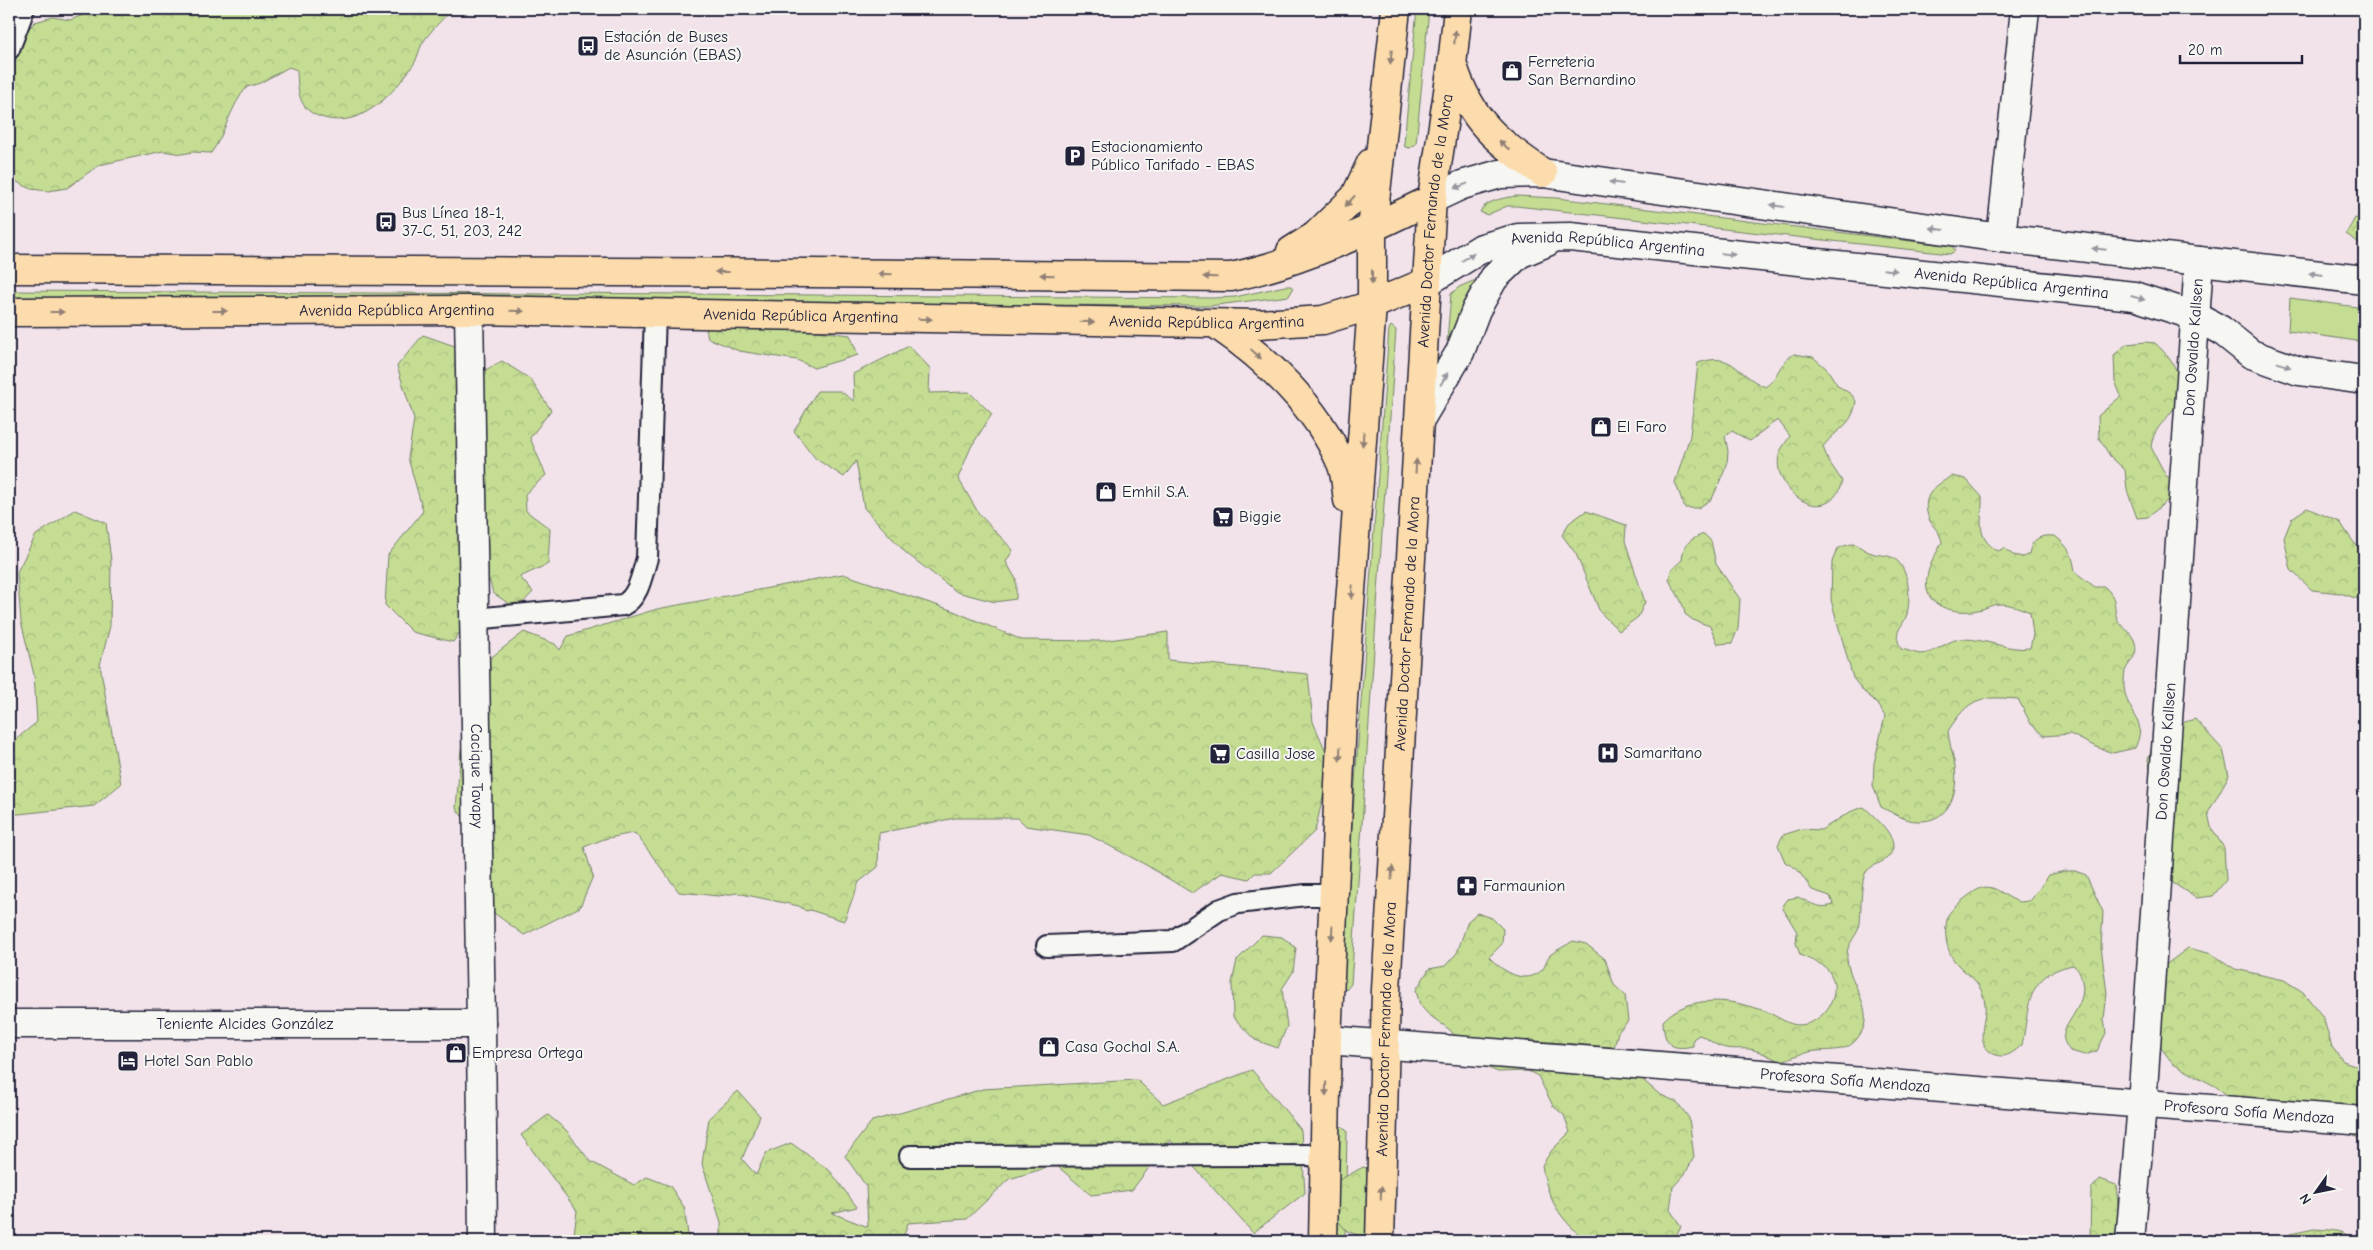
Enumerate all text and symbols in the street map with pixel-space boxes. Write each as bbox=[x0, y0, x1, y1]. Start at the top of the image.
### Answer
place label: Estación de Buses de Asunción (EBAS) bbox=[604, 28, 742, 64]
one-way arrow bbox=[1451, 29, 1459, 45]
scale bar bbox=[2180, 32, 2303, 64]
bus stop icon: Estación de Buses de Asunción (EBAS) bbox=[576, 34, 600, 58]
text: 20 m bbox=[2188, 41, 2222, 59]
one-way arrow bbox=[1387, 50, 1395, 66]
place label: Ferreteria San Bernardino bbox=[1528, 53, 1636, 89]
shop icon: Ferreteria San Bernardino bbox=[1500, 59, 1524, 83]
street label: Avenida Doctor Fernando de la Mora bbox=[1414, 93, 1457, 348]
place label: Estacionamiento Público Tarifado - EBAS bbox=[1091, 138, 1255, 174]
one-way arrow bbox=[1498, 139, 1511, 150]
parking icon: Estacionamiento Público Tarifado - EBAS bbox=[1063, 144, 1087, 168]
one-way arrow bbox=[1607, 179, 1623, 187]
one-way arrow bbox=[1454, 183, 1469, 190]
one-way arrow bbox=[1345, 195, 1356, 208]
one-way arrow bbox=[1768, 202, 1784, 210]
place label: Bus Línea 18-1, 37-C, 51, 203, 242 bbox=[402, 204, 522, 240]
bus stop icon: Bus Línea 18-1, 37-C, 51, 203, 242 bbox=[374, 210, 398, 234]
one-way arrow bbox=[1929, 225, 1945, 233]
street label: Avenida República Argentina bbox=[1508, 228, 1706, 260]
one-way arrow bbox=[2090, 245, 2106, 253]
one-way arrow bbox=[1720, 250, 1736, 258]
one-way arrow bbox=[1461, 252, 1474, 261]
street label: Avenida República Argentina bbox=[1913, 264, 2110, 302]
one-way arrow bbox=[1882, 266, 1898, 274]
one-way arrow bbox=[714, 268, 730, 276]
one-way arrow bbox=[877, 269, 893, 277]
one-way arrow bbox=[1368, 270, 1376, 286]
one-way arrow bbox=[2308, 270, 2324, 278]
one-way arrow bbox=[1039, 271, 1055, 279]
one-way arrow bbox=[1202, 273, 1218, 281]
street label: Don Osvaldo Kallsen bbox=[2180, 278, 2207, 417]
one-way arrow bbox=[2131, 294, 2146, 302]
street label: Avenida República Argentina bbox=[299, 301, 495, 320]
street label: Avenida República Argentina bbox=[703, 305, 899, 327]
one-way arrow bbox=[50, 307, 66, 315]
one-way arrow bbox=[212, 307, 228, 315]
one-way arrow bbox=[510, 307, 526, 315]
street label: Avenida República Argentina bbox=[1109, 312, 1305, 333]
one-way arrow bbox=[917, 315, 933, 323]
one-way arrow bbox=[1080, 318, 1096, 326]
one-way arrow bbox=[1250, 348, 1262, 360]
one-way arrow bbox=[2277, 362, 2292, 370]
one-way arrow bbox=[1440, 373, 1449, 386]
shop icon: El Faro bbox=[1589, 415, 1613, 439]
place label: El Faro bbox=[1617, 418, 1667, 436]
one-way arrow bbox=[1358, 432, 1366, 448]
one-way arrow bbox=[1413, 458, 1421, 474]
shop icon: Emhil S.A. bbox=[1094, 480, 1118, 504]
place label: Emhil S.A. bbox=[1122, 483, 1189, 501]
street label: Avenida Doctor Fernando de la Mora bbox=[1391, 496, 1424, 752]
supermarket icon: Biggie bbox=[1211, 505, 1235, 529]
place label: Biggie bbox=[1239, 508, 1281, 526]
one-way arrow bbox=[1347, 584, 1355, 600]
street label: Don Osvaldo Kallsen bbox=[2152, 682, 2180, 821]
street label: Cacique Tavapy bbox=[467, 723, 487, 829]
hospital icon: Samaritano bbox=[1596, 741, 1620, 765]
supermarket icon: Casilla Jose bbox=[1208, 742, 1232, 766]
place label: Samaritano bbox=[1624, 744, 1702, 762]
place label: Casilla Jose bbox=[1236, 745, 1315, 763]
one-way arrow bbox=[1336, 746, 1344, 762]
one-way arrow bbox=[1389, 864, 1397, 880]
pharmacy icon: Farmaunion bbox=[1455, 874, 1479, 898]
place label: Farmaunion bbox=[1483, 877, 1565, 895]
street label: Avenida Doctor Fernando de la Mora bbox=[1373, 901, 1400, 1157]
one-way arrow bbox=[1327, 926, 1335, 942]
street label: Teniente Alcides González bbox=[157, 1015, 333, 1033]
shop icon: Casa Gochal S.A. bbox=[1037, 1035, 1061, 1059]
place label: Casa Gochal S.A. bbox=[1065, 1038, 1180, 1056]
shop icon: Empresa Ortega bbox=[444, 1041, 468, 1065]
place label: Empresa Ortega bbox=[472, 1044, 583, 1062]
hotel icon: Hotel San Pablo bbox=[116, 1049, 140, 1073]
place label: Hotel San Pablo bbox=[144, 1052, 253, 1070]
street label: Profesora Sofía Mendoza bbox=[1759, 1065, 1931, 1096]
one-way arrow bbox=[1321, 1081, 1329, 1097]
street label: Profesora Sofía Mendoza bbox=[2163, 1096, 2335, 1128]
north arrow bbox=[2290, 1168, 2340, 1218]
one-way arrow bbox=[1378, 1184, 1386, 1200]
text: N bbox=[2296, 1190, 2315, 1207]

